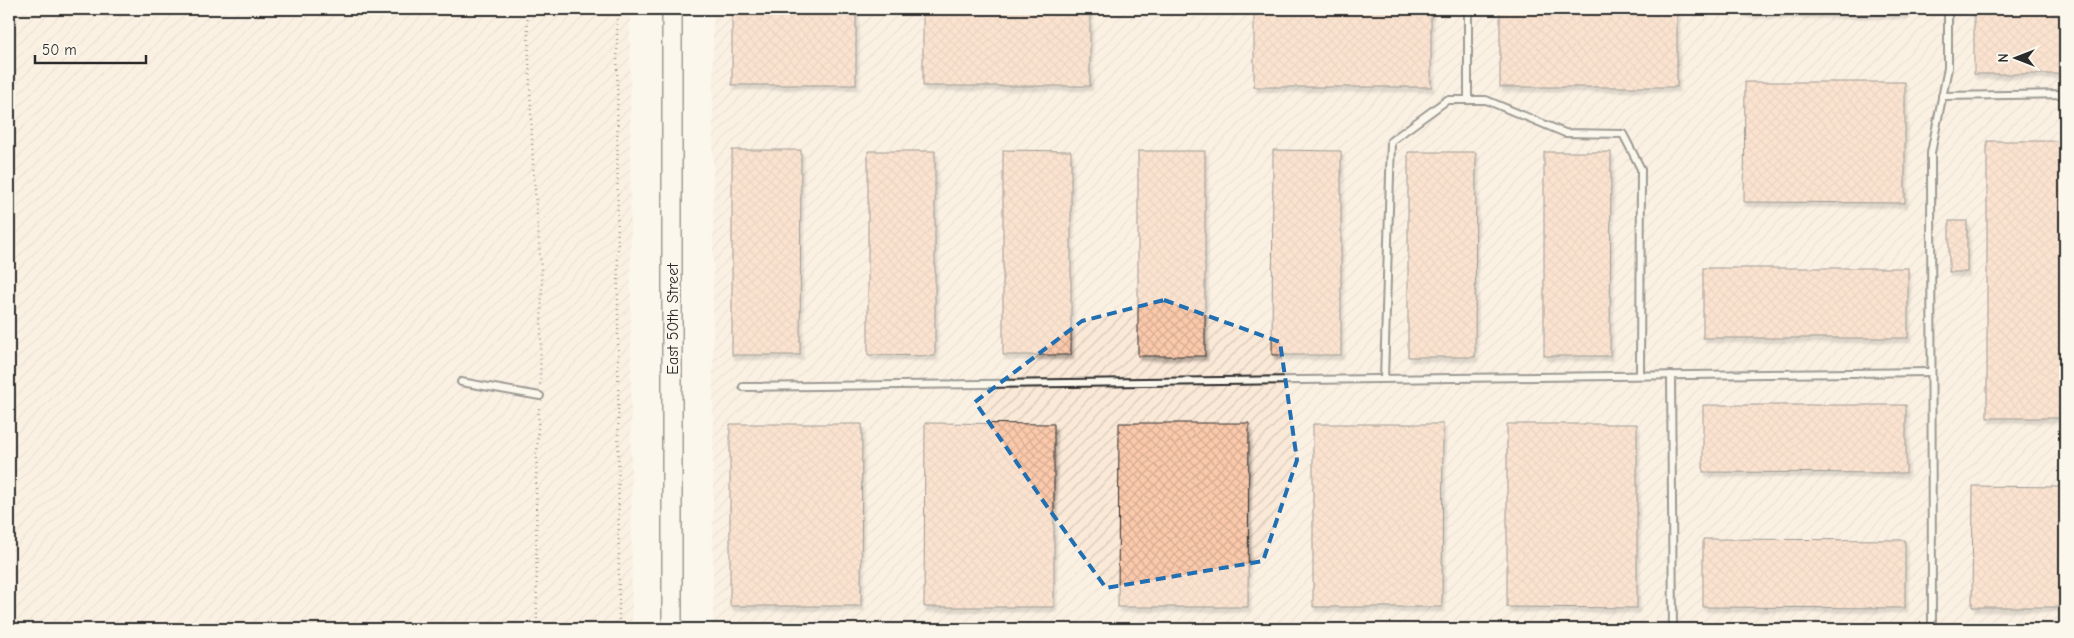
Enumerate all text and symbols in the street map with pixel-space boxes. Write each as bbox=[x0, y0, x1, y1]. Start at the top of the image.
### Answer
scale bar bbox=[35, 32, 146, 64]
north arrow bbox=[1992, 32, 2042, 82]
text: 50 m bbox=[42, 41, 77, 59]
text: N bbox=[1995, 53, 2012, 63]
street label: East 50th Street bbox=[664, 263, 682, 375]

